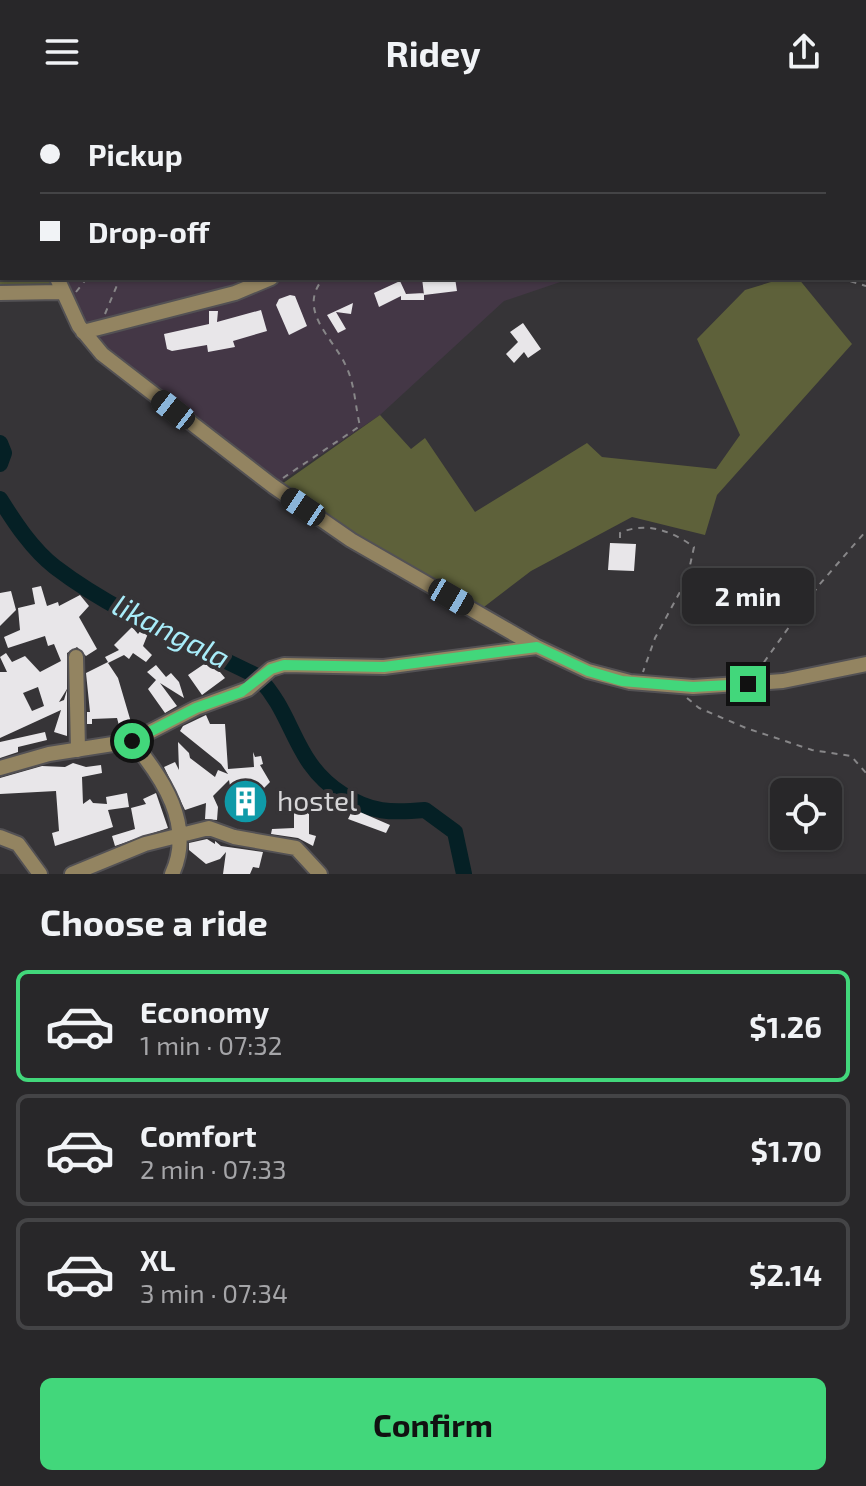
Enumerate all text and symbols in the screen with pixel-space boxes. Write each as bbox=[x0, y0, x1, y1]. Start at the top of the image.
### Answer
icon: menu bbox=[40, 30, 84, 74]
icon: share bbox=[782, 30, 826, 74]
text: Ridey bbox=[385, 31, 481, 74]
text: Pickup bbox=[88, 136, 183, 172]
text: Drop-off bbox=[88, 213, 210, 249]
car bbox=[147, 386, 199, 434]
car bbox=[276, 484, 330, 530]
callout: 2 min bbox=[682, 568, 814, 624]
car bbox=[424, 575, 478, 619]
text: 2 min bbox=[715, 580, 781, 611]
water label: likangala bbox=[107, 585, 236, 675]
route end bbox=[730, 666, 766, 702]
route start bbox=[114, 723, 150, 759]
building icon: hostel bbox=[222, 777, 270, 825]
map controls bbox=[770, 778, 842, 850]
button: locate bbox=[770, 778, 842, 850]
place label: hostel bbox=[277, 783, 358, 817]
text: Choose a ride bbox=[40, 900, 268, 943]
icon: car bbox=[44, 990, 116, 1062]
text: Economy bbox=[140, 993, 269, 1029]
text: $1.26 bbox=[749, 1008, 822, 1044]
text: 1 min · 07:32 bbox=[140, 1029, 282, 1060]
icon: car bbox=[44, 1114, 116, 1186]
text: Comfort bbox=[140, 1117, 257, 1153]
text: $1.70 bbox=[751, 1132, 822, 1168]
text: 2 min · 07:33 bbox=[140, 1153, 287, 1184]
icon: car bbox=[44, 1238, 116, 1310]
text: XL bbox=[140, 1241, 175, 1277]
text: $2.14 bbox=[749, 1256, 822, 1292]
text: 3 min · 07:34 bbox=[140, 1277, 288, 1308]
button: Confirm bbox=[40, 1378, 826, 1470]

